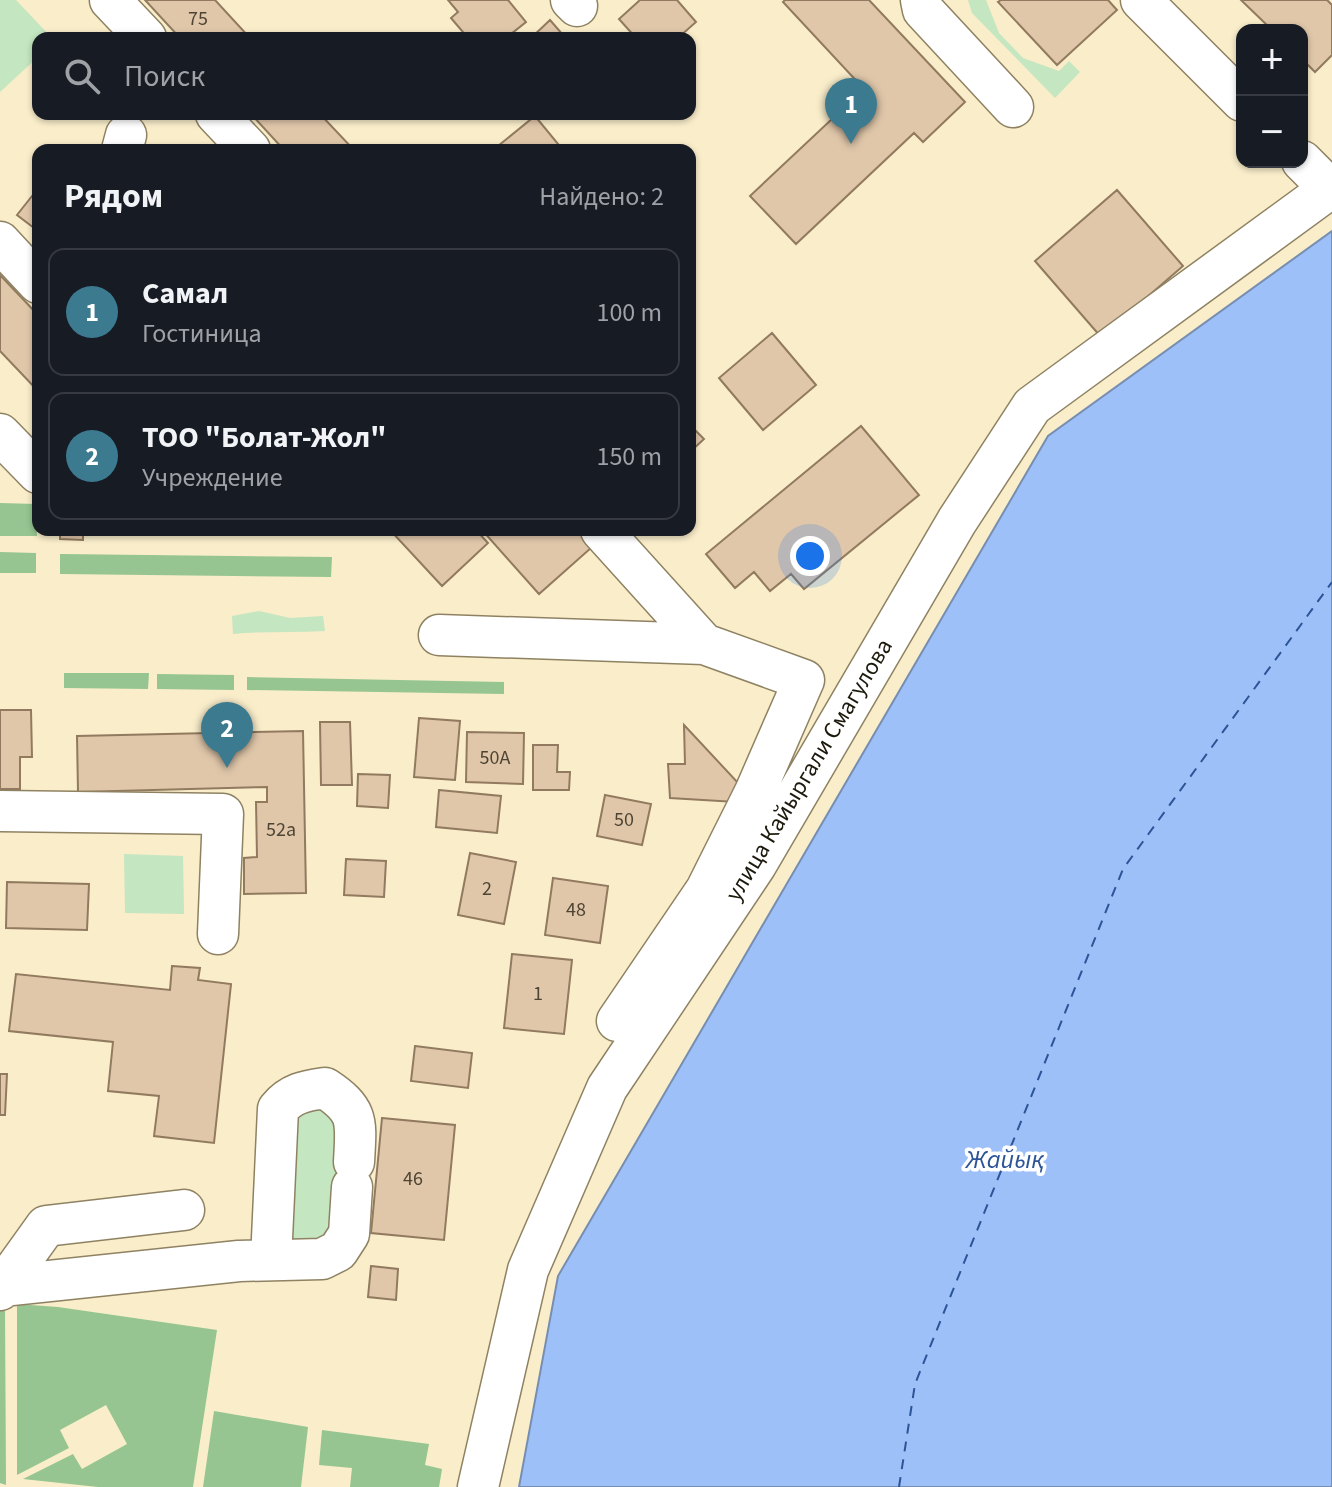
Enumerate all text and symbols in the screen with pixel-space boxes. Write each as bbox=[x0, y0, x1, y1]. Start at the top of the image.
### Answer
house number: 75 bbox=[188, 5, 208, 33]
map controls bbox=[1236, 24, 1308, 168]
button: + bbox=[1236, 24, 1308, 96]
search box bbox=[32, 32, 696, 120]
icon: search bbox=[60, 54, 104, 98]
text: Поиск bbox=[124, 55, 205, 98]
pin: 1 bbox=[825, 78, 877, 144]
button: − bbox=[1236, 96, 1308, 168]
text: Рядом bbox=[64, 172, 163, 221]
text: Найдено: 2 bbox=[539, 178, 664, 215]
text: Самал bbox=[142, 272, 228, 315]
text: 1 bbox=[85, 294, 99, 331]
text: 100 m bbox=[596, 294, 662, 331]
text: Гостиница bbox=[142, 315, 262, 352]
text: ТОО "Болат-Жол" bbox=[142, 416, 386, 459]
text: 2 bbox=[85, 438, 99, 475]
text: 150 m bbox=[596, 438, 662, 475]
text: Учреждение bbox=[142, 459, 283, 496]
your location bbox=[790, 536, 830, 576]
street label: улица Кайыргали Смагулова bbox=[717, 632, 901, 908]
pin: 2 bbox=[201, 702, 253, 768]
house number: 50А bbox=[480, 744, 510, 772]
house number: 50 bbox=[614, 806, 634, 834]
house number: 52а bbox=[266, 816, 296, 844]
house number: 2 bbox=[482, 875, 492, 903]
house number: 48 bbox=[566, 896, 586, 924]
house number: 1 bbox=[533, 980, 543, 1008]
water label: Жайық bbox=[965, 1141, 1044, 1178]
house number: 46 bbox=[403, 1165, 423, 1193]

